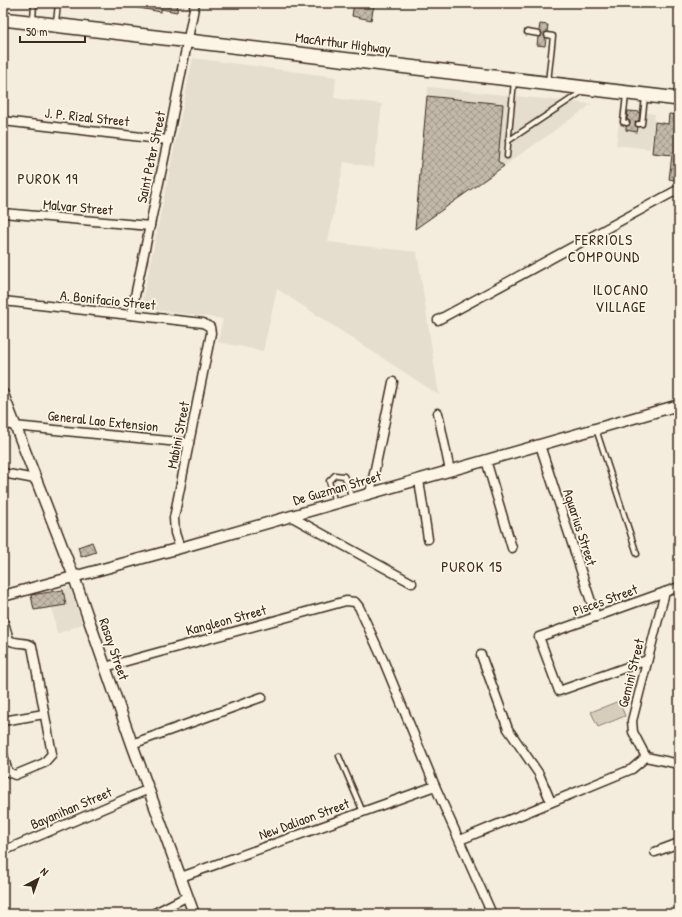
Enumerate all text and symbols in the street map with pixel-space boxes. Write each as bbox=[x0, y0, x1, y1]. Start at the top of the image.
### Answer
scale bar bbox=[20, 18, 85, 44]
text: 50 m bbox=[26, 23, 47, 40]
street label: MacArthur Highway bbox=[294, 27, 392, 59]
street label: J. P. Rizal Street bbox=[44, 103, 130, 130]
street label: Saint Peter Street bbox=[132, 109, 170, 205]
district label: PUROK 19 bbox=[18, 168, 78, 189]
street label: Malvar Street bbox=[42, 194, 114, 219]
district label: FERRIOLS COMPOUND bbox=[568, 229, 640, 267]
district label: ILOCANO VILLAGE bbox=[593, 279, 649, 317]
street label: A. Bonifacio Street bbox=[59, 285, 157, 314]
street label: Mabini Street bbox=[162, 400, 193, 470]
street label: General Lao Extension bbox=[47, 405, 159, 436]
street label: De Guzman Street bbox=[291, 466, 383, 509]
street label: Aquarius Street bbox=[558, 486, 602, 568]
district label: PUROK 15 bbox=[441, 556, 503, 577]
street label: Pisces Street bbox=[570, 579, 640, 620]
street label: Kangleon Street bbox=[184, 600, 269, 640]
street label: Rasay Street bbox=[94, 615, 134, 683]
street label: Gemini Street bbox=[613, 636, 648, 709]
street label: Bayanihan Street bbox=[27, 782, 115, 834]
street label: New Daliaon Street bbox=[256, 793, 352, 844]
north arrow bbox=[18, 859, 58, 899]
text: N bbox=[38, 864, 51, 879]

